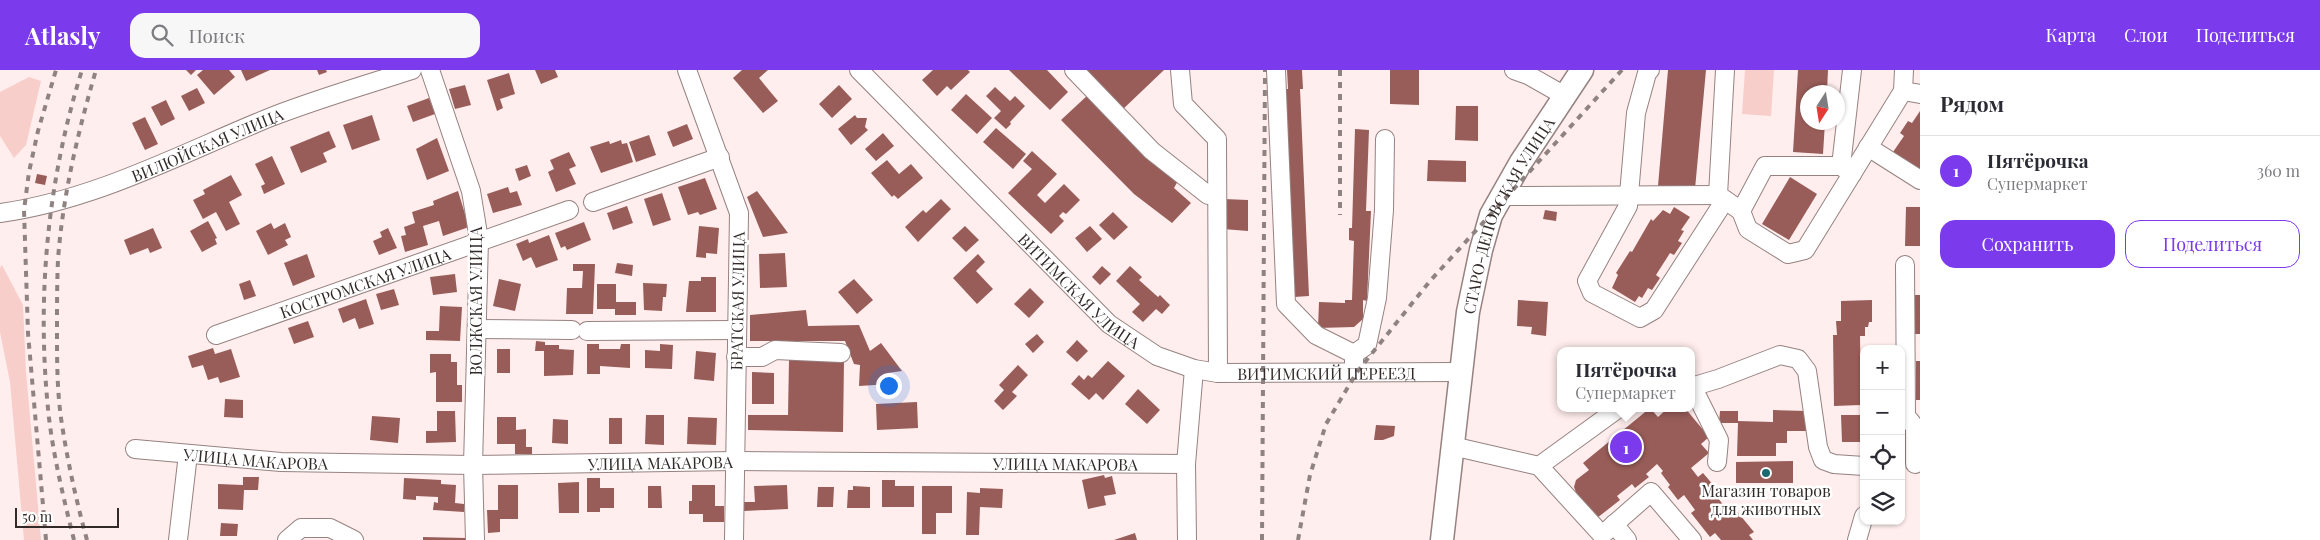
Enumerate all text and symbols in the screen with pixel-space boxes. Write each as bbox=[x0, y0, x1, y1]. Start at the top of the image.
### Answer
search box bbox=[130, 13, 480, 58]
text: Atlasly bbox=[25, 19, 100, 51]
icon: search bbox=[148, 21, 176, 49]
text: Поиск bbox=[188, 22, 245, 48]
text: Карта bbox=[2045, 23, 2096, 47]
text: Слои bbox=[2124, 23, 2168, 47]
text: Поделиться bbox=[2196, 23, 2295, 47]
north arrow bbox=[1800, 85, 1845, 130]
text: Рядом bbox=[1940, 89, 2004, 117]
street label: ВИЛЮЙСКАЯ УЛИЦА bbox=[128, 103, 287, 186]
street label: СТАРО-ДЕПОВСКАЯ УЛИЦА bbox=[1457, 112, 1559, 316]
text: Пятёрочка bbox=[1987, 147, 2089, 173]
text: 1 bbox=[1953, 160, 1959, 181]
text: 360 m bbox=[2257, 160, 2300, 181]
text: Супермаркет bbox=[1987, 173, 2088, 194]
button: Сохранить bbox=[1940, 220, 2115, 268]
button: Поделиться bbox=[2125, 220, 2300, 268]
street label: ВОЛЖСКАЯ УЛИЦА bbox=[465, 225, 486, 376]
street label: ВИТИМСКАЯ УЛИЦА bbox=[1014, 228, 1145, 353]
street label: БРАТСКАЯ УЛИЦА bbox=[725, 230, 749, 371]
street label: КОСТРОМСКАЯ УЛИЦА bbox=[277, 242, 454, 322]
map controls bbox=[1860, 345, 1905, 525]
button: + bbox=[1860, 345, 1905, 390]
popup bbox=[1557, 347, 1695, 412]
text: Пятёрочка bbox=[1575, 356, 1677, 382]
street label: ВИТИМСКИЙ ПЕРЕЕЗД bbox=[1237, 362, 1416, 383]
your location bbox=[876, 373, 902, 399]
text: Супермаркет bbox=[1575, 382, 1676, 403]
button: − bbox=[1860, 390, 1905, 435]
pin: 1 bbox=[1610, 428, 1642, 466]
button: locate bbox=[1860, 435, 1905, 480]
street label: УЛИЦА МАКАРОВА bbox=[181, 443, 329, 473]
street label: УЛИЦА МАКАРОВА bbox=[587, 451, 734, 474]
street label: УЛИЦА МАКАРОВА bbox=[992, 452, 1139, 474]
marker: Магазин товаров для животных bbox=[1760, 467, 1772, 479]
place label: Магазин товаров для животных bbox=[1701, 480, 1831, 519]
button: layers bbox=[1860, 480, 1905, 525]
scale bar bbox=[15, 505, 119, 528]
text: 50 m bbox=[22, 507, 52, 526]

